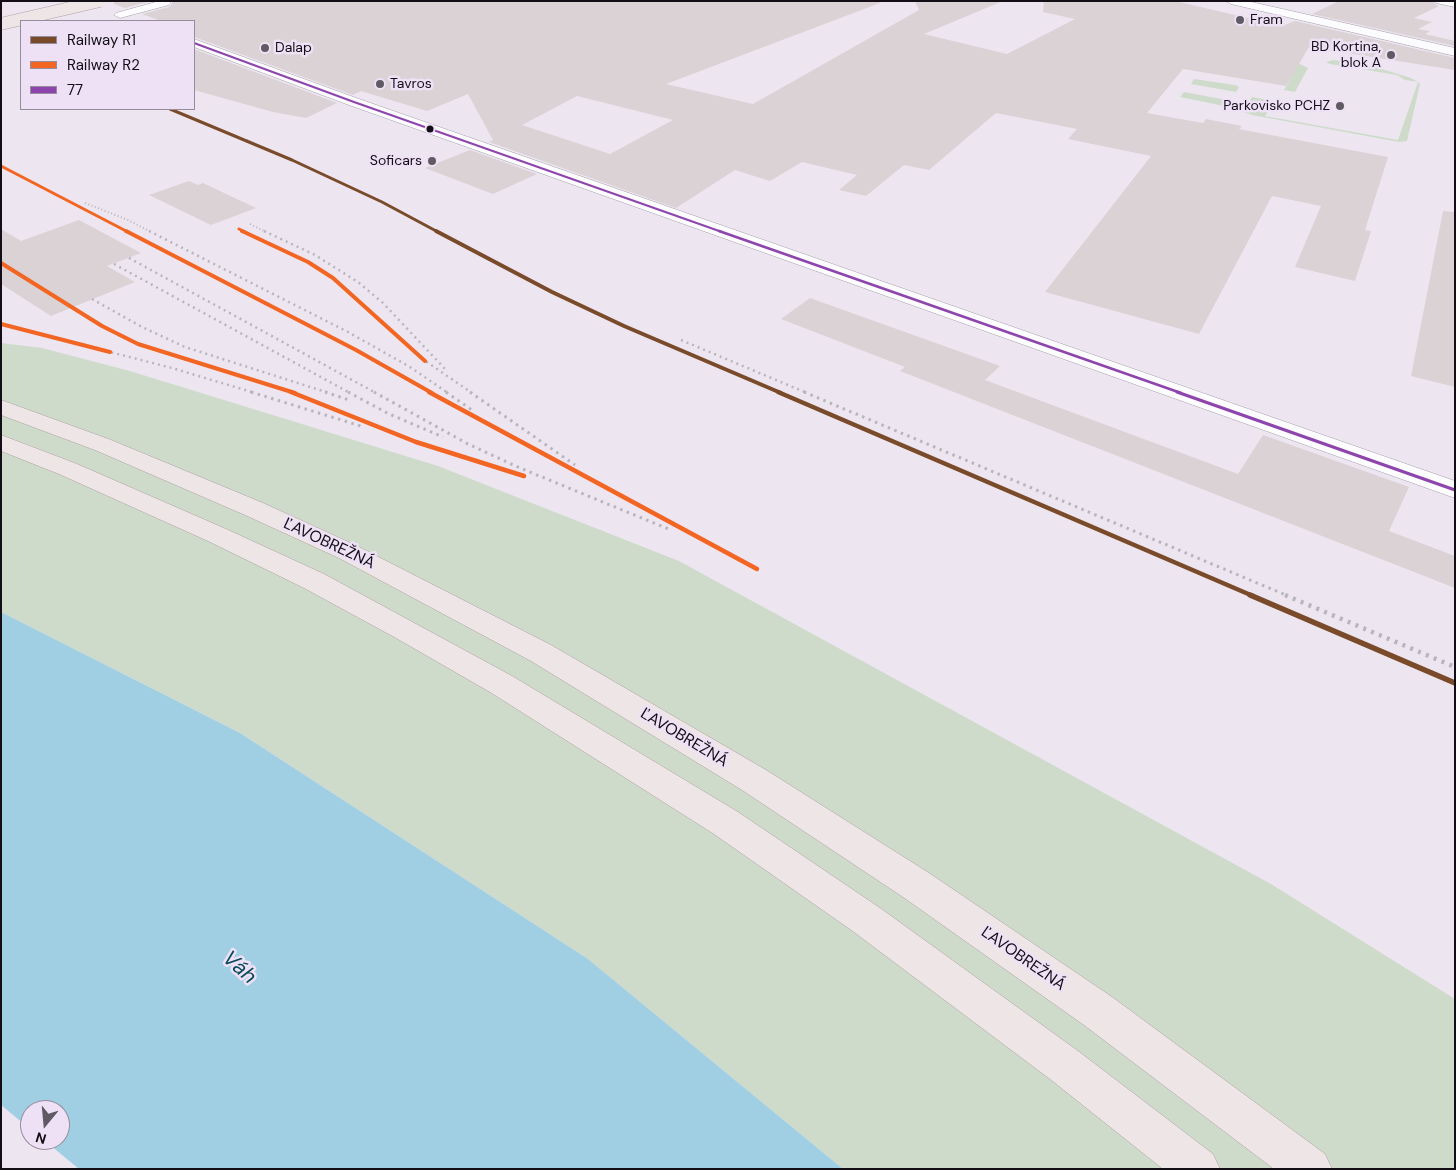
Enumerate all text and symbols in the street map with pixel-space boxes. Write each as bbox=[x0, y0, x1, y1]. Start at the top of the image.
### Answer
place label: Fram bbox=[1250, 12, 1283, 28]
marker: Fram bbox=[1234, 14, 1246, 26]
legend bbox=[20, 20, 195, 110]
text: Railway R1 bbox=[67, 30, 136, 50]
place label: BD Kortina, blok A bbox=[1311, 39, 1381, 72]
place label: Dalap bbox=[275, 40, 312, 56]
marker: Dalap bbox=[259, 42, 271, 54]
marker: BD Kortina, blok A bbox=[1385, 49, 1397, 61]
text: Railway R2 bbox=[67, 55, 140, 75]
place label: Tavros bbox=[390, 76, 432, 92]
marker: Tavros bbox=[374, 78, 386, 90]
text: 77 bbox=[67, 80, 83, 100]
place label: Parkovisko PCHZ bbox=[1223, 98, 1330, 114]
marker: Parkovisko PCHZ bbox=[1334, 100, 1346, 112]
unlabelled marker bbox=[425, 124, 435, 134]
place label: Soficars bbox=[370, 153, 422, 169]
marker: Soficars bbox=[426, 155, 438, 167]
street label: ĽAVOBREŽNÁ bbox=[280, 514, 378, 574]
street label: ĽAVOBREŽNÁ bbox=[637, 704, 731, 772]
street label: ĽAVOBREŽNÁ bbox=[977, 923, 1069, 995]
water label: Váh bbox=[217, 946, 261, 990]
north arrow bbox=[20, 1100, 70, 1150]
text: N bbox=[33, 1128, 48, 1148]

